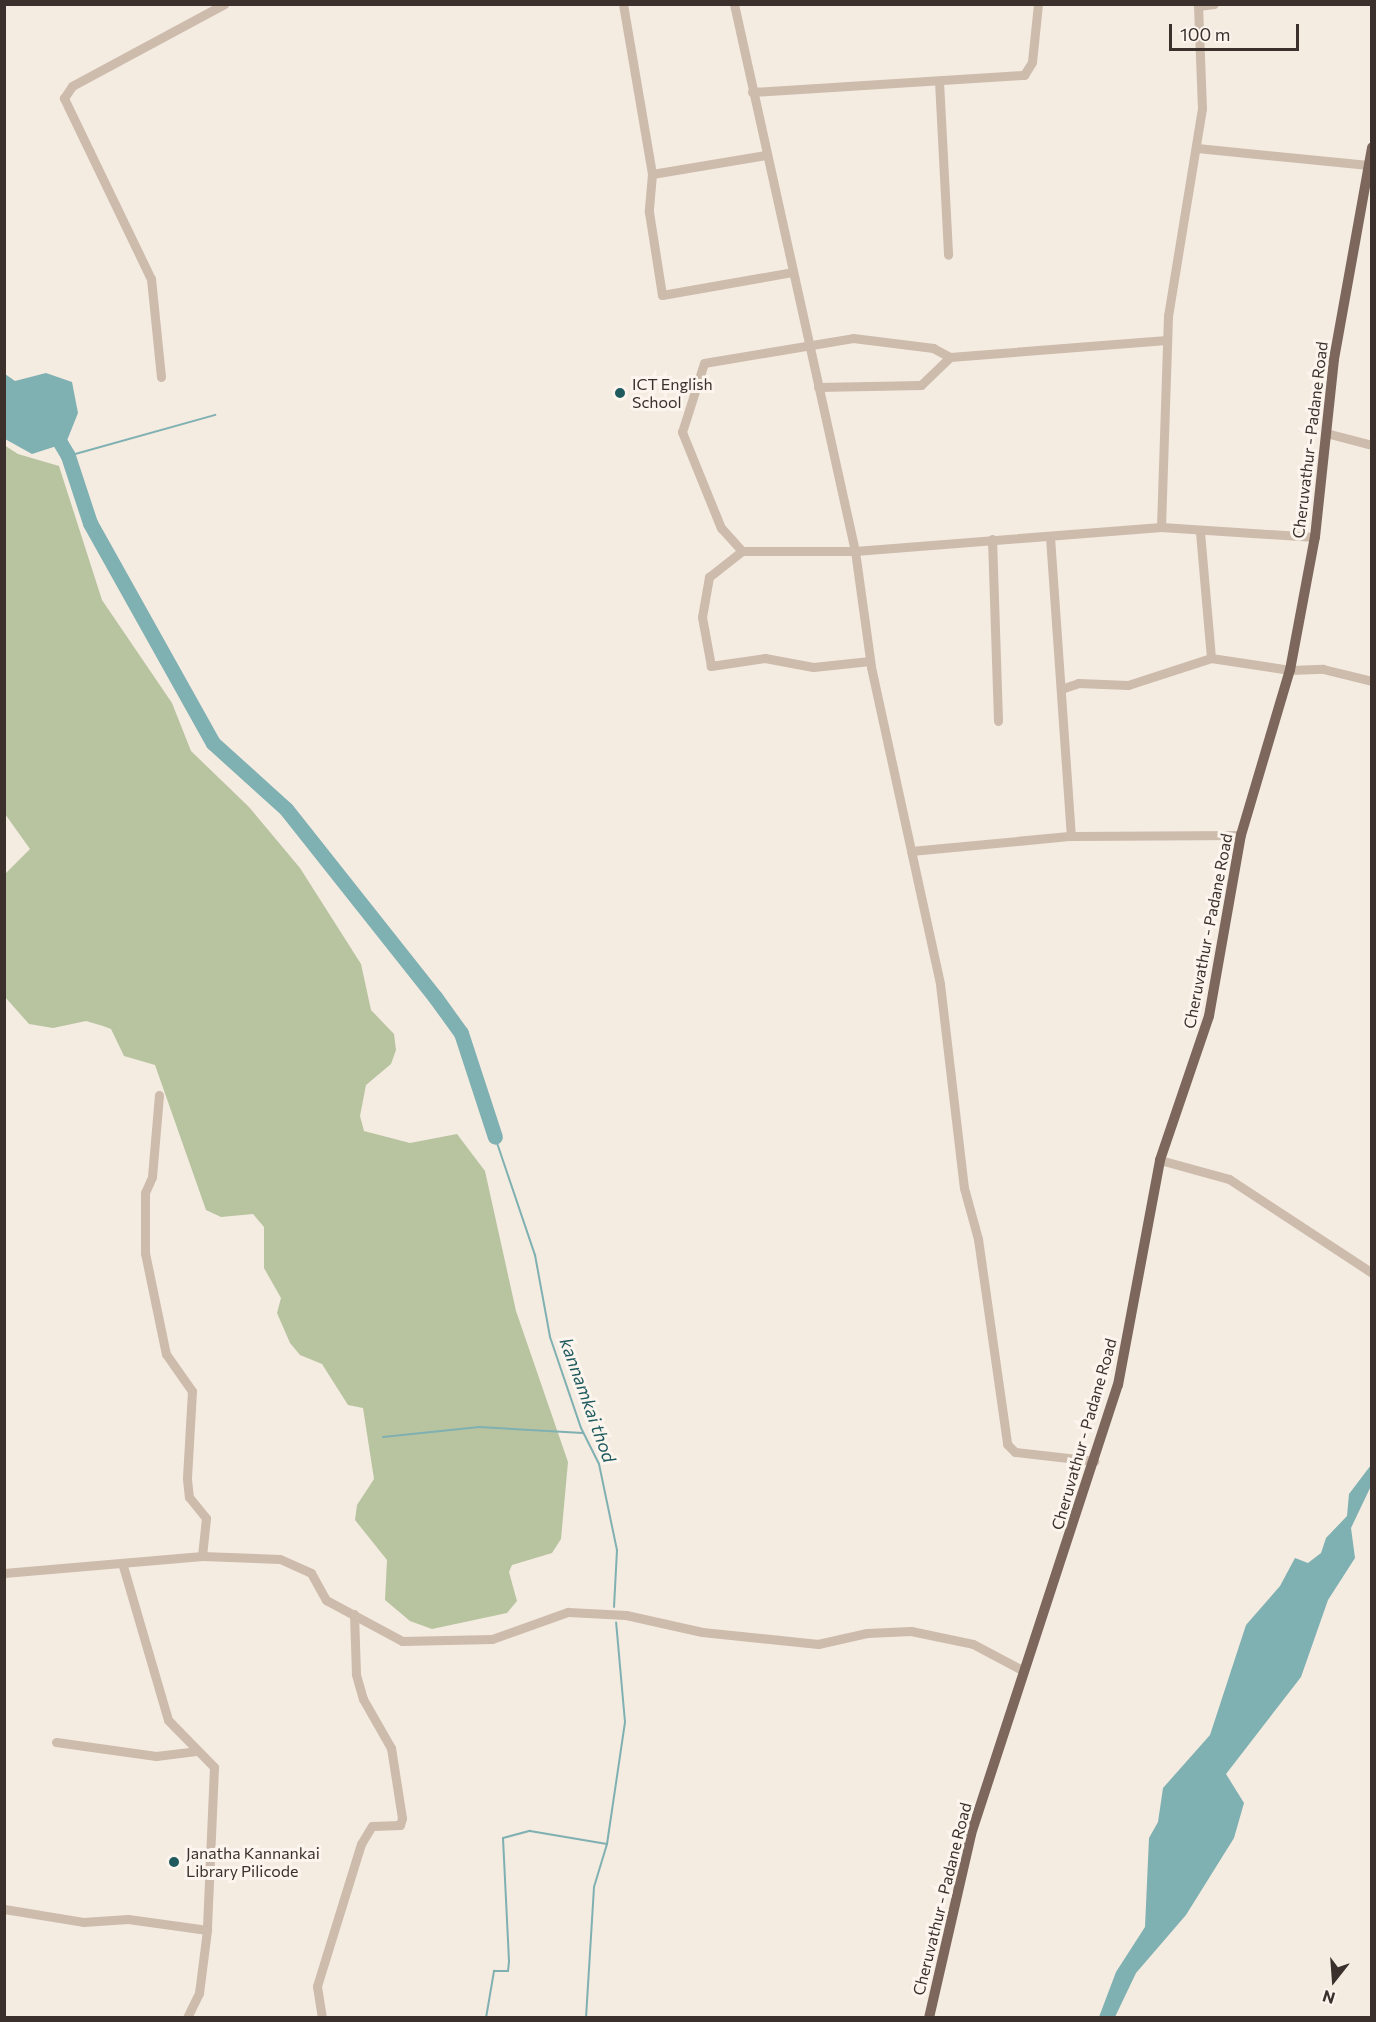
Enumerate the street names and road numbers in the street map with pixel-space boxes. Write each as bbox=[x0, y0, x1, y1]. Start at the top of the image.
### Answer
street label: Cheruvathur - Padane Road bbox=[1288, 340, 1332, 540]
street label: Cheruvathur - Padane Road bbox=[1180, 832, 1236, 1030]
street label: Cheruvathur - Padane Road bbox=[1047, 1336, 1121, 1532]
street label: Cheruvathur - Padane Road bbox=[909, 1800, 975, 1998]

